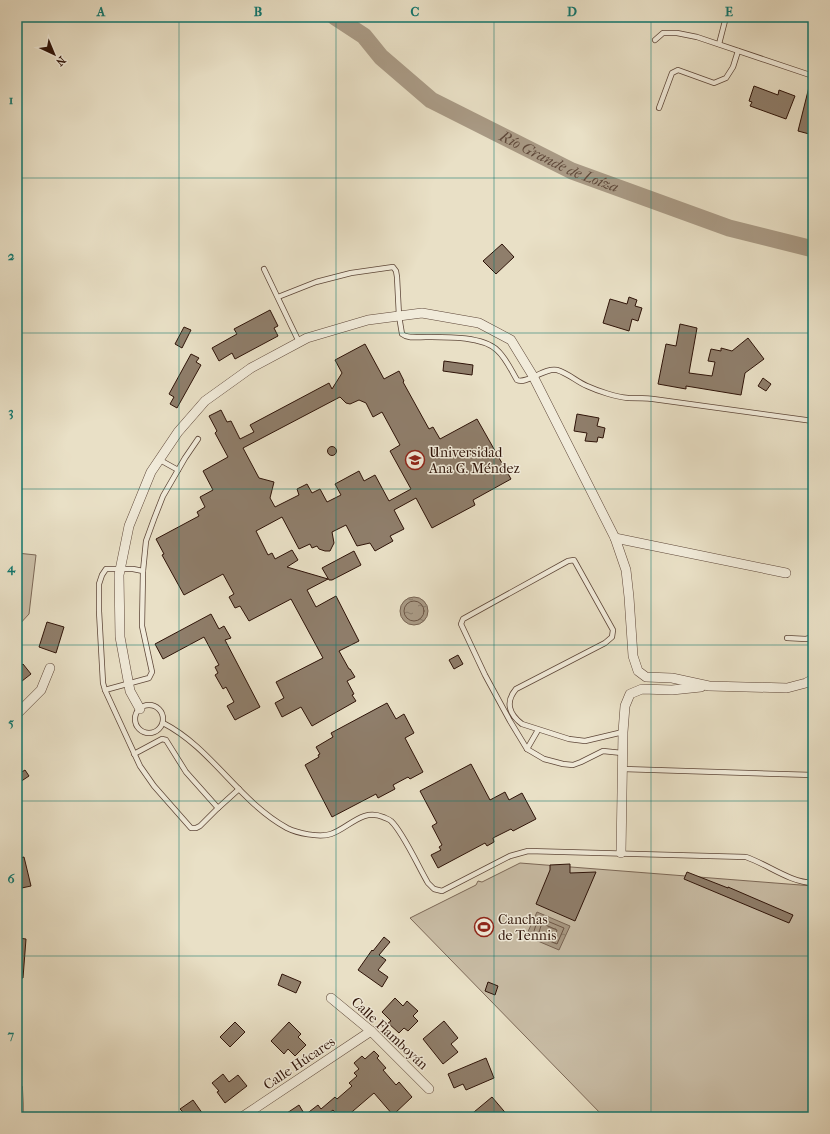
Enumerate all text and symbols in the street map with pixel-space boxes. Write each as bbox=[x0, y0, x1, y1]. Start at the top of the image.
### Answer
text: A bbox=[96, 4, 106, 19]
text: B bbox=[254, 4, 263, 19]
text: C bbox=[411, 4, 420, 19]
text: D bbox=[567, 4, 577, 19]
text: E bbox=[725, 4, 733, 19]
north arrow bbox=[34, 34, 74, 74]
text: N bbox=[53, 53, 68, 69]
text: 1 bbox=[9, 92, 14, 107]
water label: Río Grande de Loíza bbox=[496, 127, 621, 196]
text: 2 bbox=[8, 248, 15, 263]
text: 3 bbox=[8, 404, 14, 420]
place label: Universidad Ana G. Méndez bbox=[428, 444, 520, 477]
school or university icon: Universidad Ana G. Méndez bbox=[404, 449, 426, 471]
text: 4 bbox=[6, 560, 16, 576]
text: 5 bbox=[8, 715, 14, 730]
text: 6 bbox=[7, 871, 15, 886]
place label: Canchas de Tennis bbox=[498, 911, 556, 944]
sports icon: Canchas de Tennis bbox=[473, 916, 495, 938]
street label: Calle Flamboyán bbox=[348, 993, 432, 1073]
text: 7 bbox=[7, 1027, 15, 1042]
street label: Calle Húcares bbox=[260, 1033, 338, 1094]

